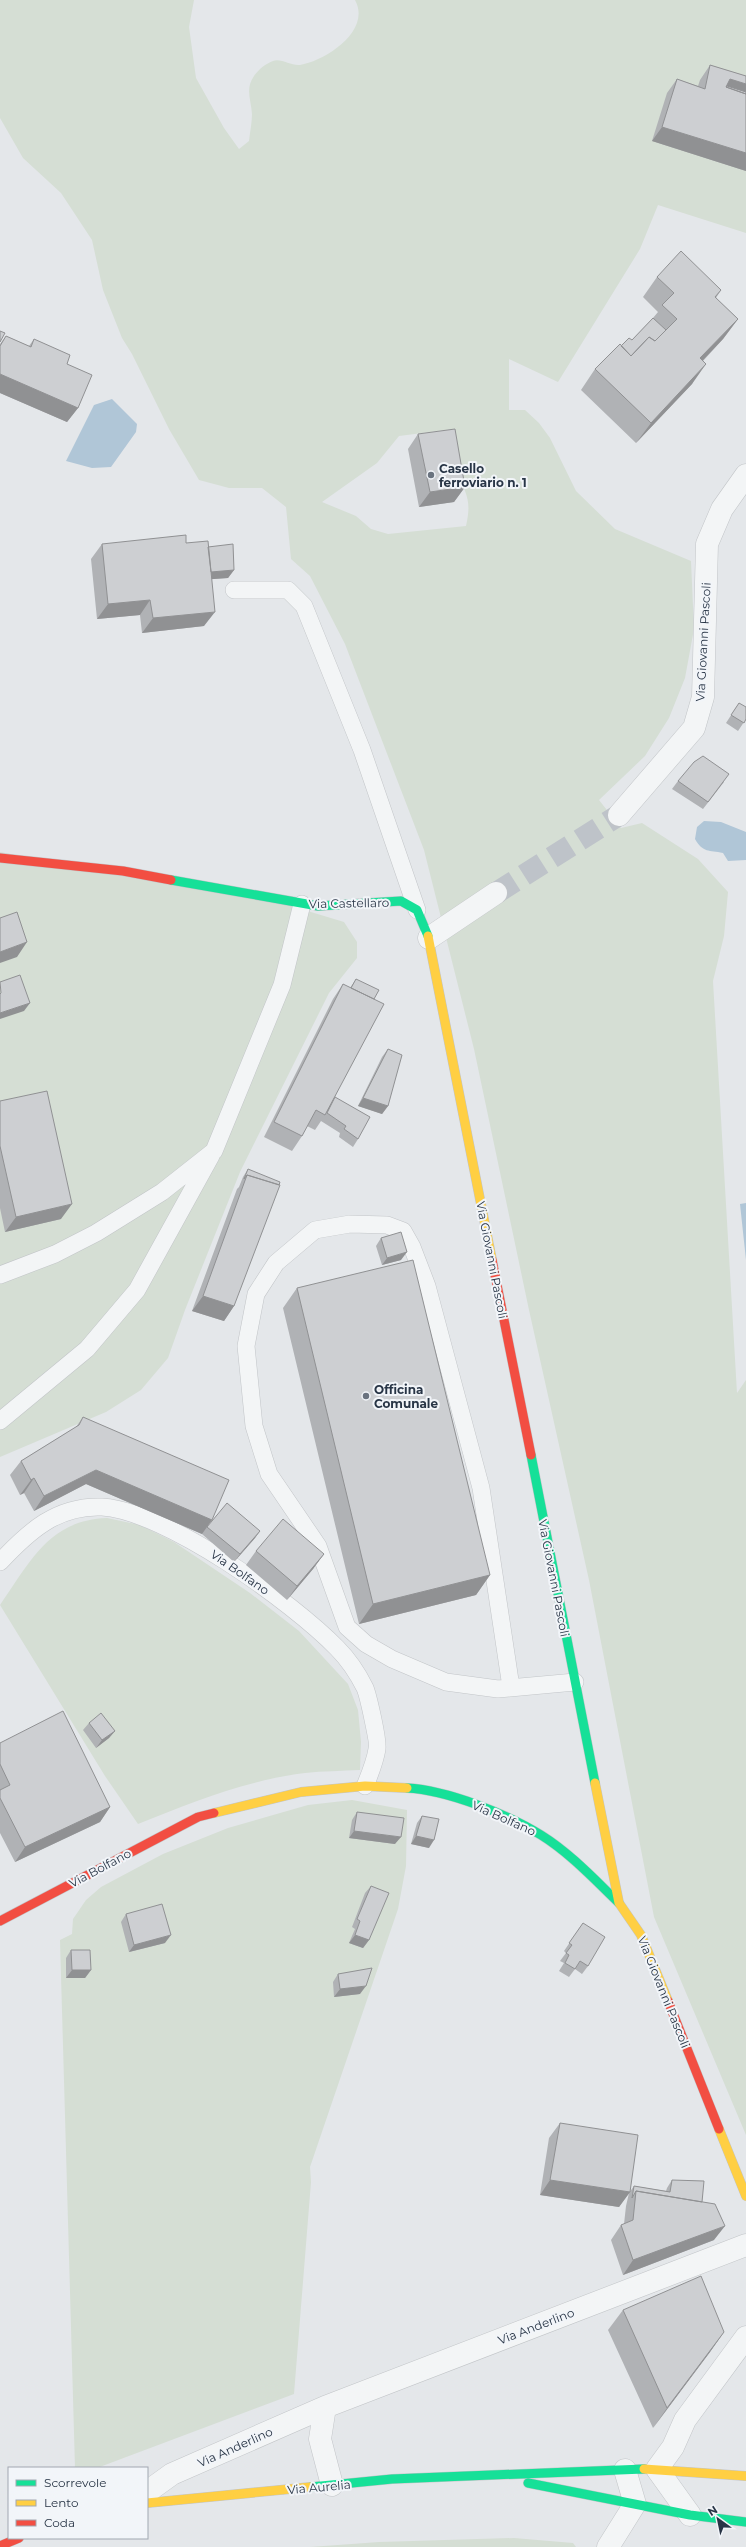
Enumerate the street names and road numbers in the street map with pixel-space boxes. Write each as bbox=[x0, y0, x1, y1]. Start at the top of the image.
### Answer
street label: Via Giovanni Pascoli bbox=[692, 582, 714, 702]
street label: Via Castellaro bbox=[309, 895, 389, 911]
street label: Via Giovanni Pascoli bbox=[473, 1200, 511, 1320]
street label: Via Giovanni Pascoli bbox=[535, 1518, 573, 1638]
street label: Via Bolfano bbox=[208, 1546, 272, 1598]
street label: Via Bolfano bbox=[470, 1797, 538, 1839]
street label: Via Bolfano bbox=[66, 1845, 134, 1891]
street label: Via Giovanni Pascoli bbox=[635, 1934, 693, 2050]
street label: Via Anderlino bbox=[496, 2305, 576, 2347]
street label: Via Anderlino bbox=[195, 2424, 275, 2470]
street label: Via Aurelia bbox=[287, 2477, 351, 2497]

